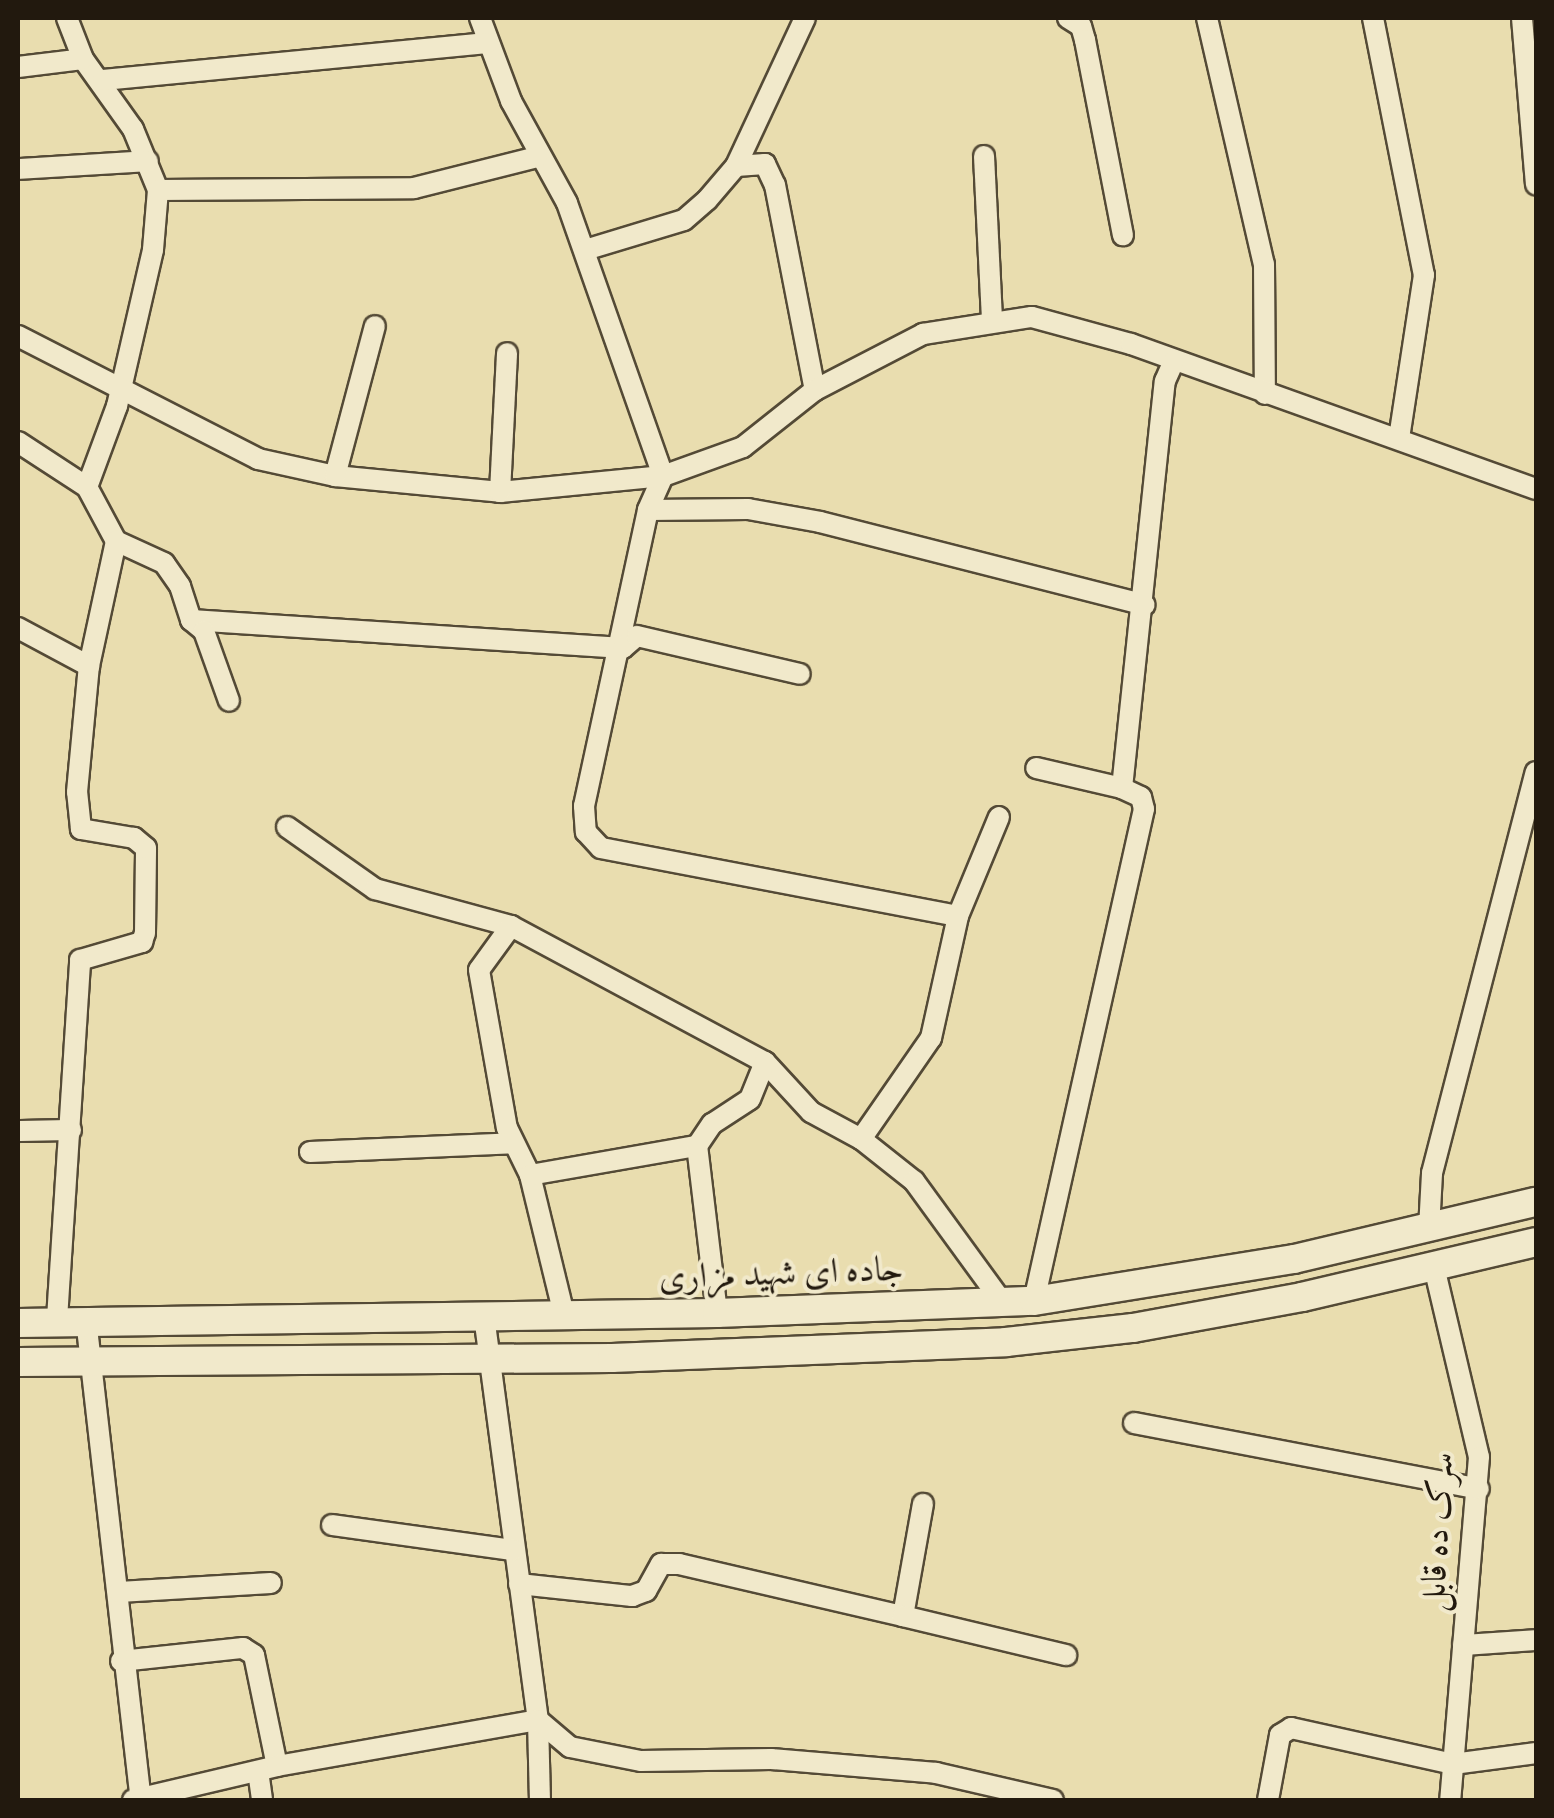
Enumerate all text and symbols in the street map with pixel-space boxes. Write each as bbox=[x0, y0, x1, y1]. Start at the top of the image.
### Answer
street label: جاده ای شهید مزاری bbox=[658, 1248, 904, 1298]
street label: سرک ده قابل bbox=[1412, 1451, 1462, 1613]

